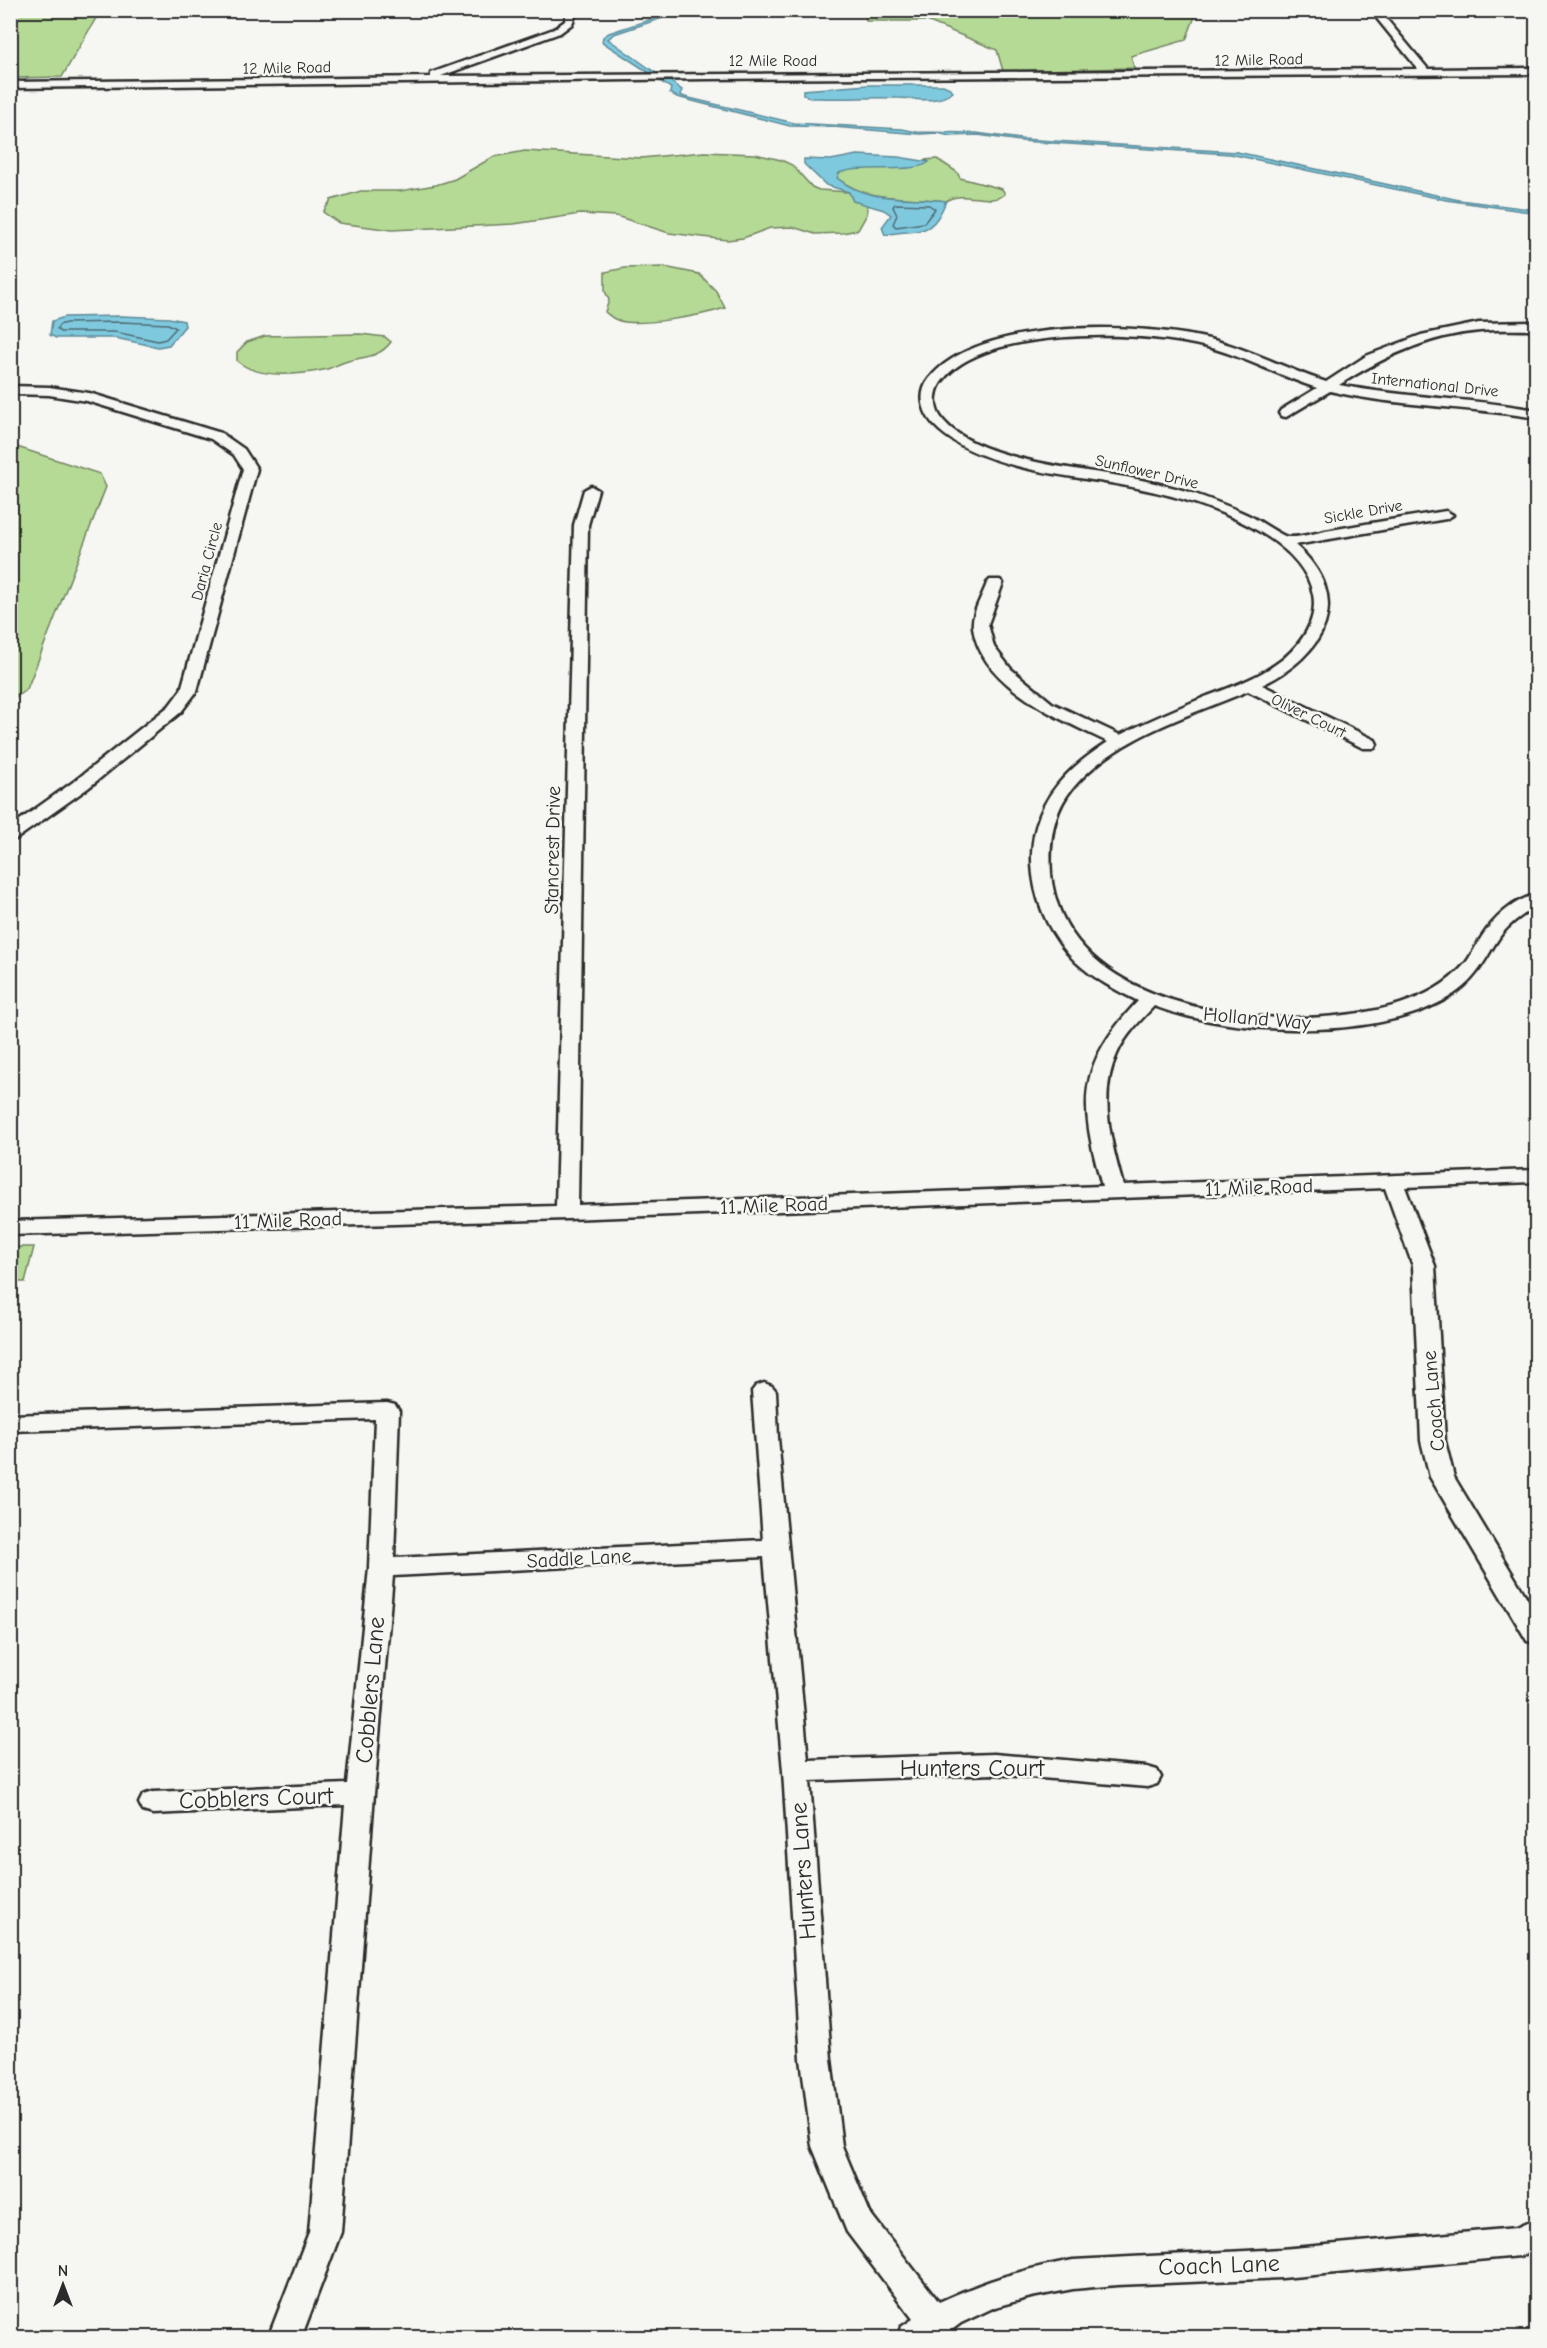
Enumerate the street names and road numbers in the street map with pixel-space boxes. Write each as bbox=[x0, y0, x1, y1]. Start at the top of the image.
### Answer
street label: 12 Mile Road bbox=[1215, 50, 1303, 70]
street label: 12 Mile Road bbox=[729, 52, 817, 70]
street label: 12 Mile Road bbox=[243, 58, 331, 78]
street label: International Drive bbox=[1370, 369, 1499, 401]
street label: Sunflower Drive bbox=[1093, 451, 1200, 493]
street label: Sickle Drive bbox=[1323, 496, 1404, 528]
street label: Daria Circle bbox=[188, 520, 226, 602]
street label: Oliver Court bbox=[1268, 690, 1349, 742]
street label: Stancrest Drive bbox=[540, 786, 565, 914]
street label: Holland Way bbox=[1202, 1002, 1312, 1035]
street label: 11 Mile Road bbox=[1205, 1174, 1313, 1201]
street label: 11 Mile Road bbox=[720, 1192, 828, 1219]
street label: 11 Mile Road bbox=[234, 1207, 342, 1234]
street label: Coach Lane bbox=[1418, 1350, 1449, 1452]
street label: Saddle Lane bbox=[526, 1544, 632, 1573]
street label: Cobblers Lane bbox=[350, 1615, 390, 1765]
street label: Hunters Court bbox=[900, 1754, 1045, 1782]
street label: Cobblers Court bbox=[179, 1781, 335, 1815]
street label: Hunters Lane bbox=[784, 1801, 822, 1941]
street label: Coach Lane bbox=[1158, 2249, 1280, 2281]

